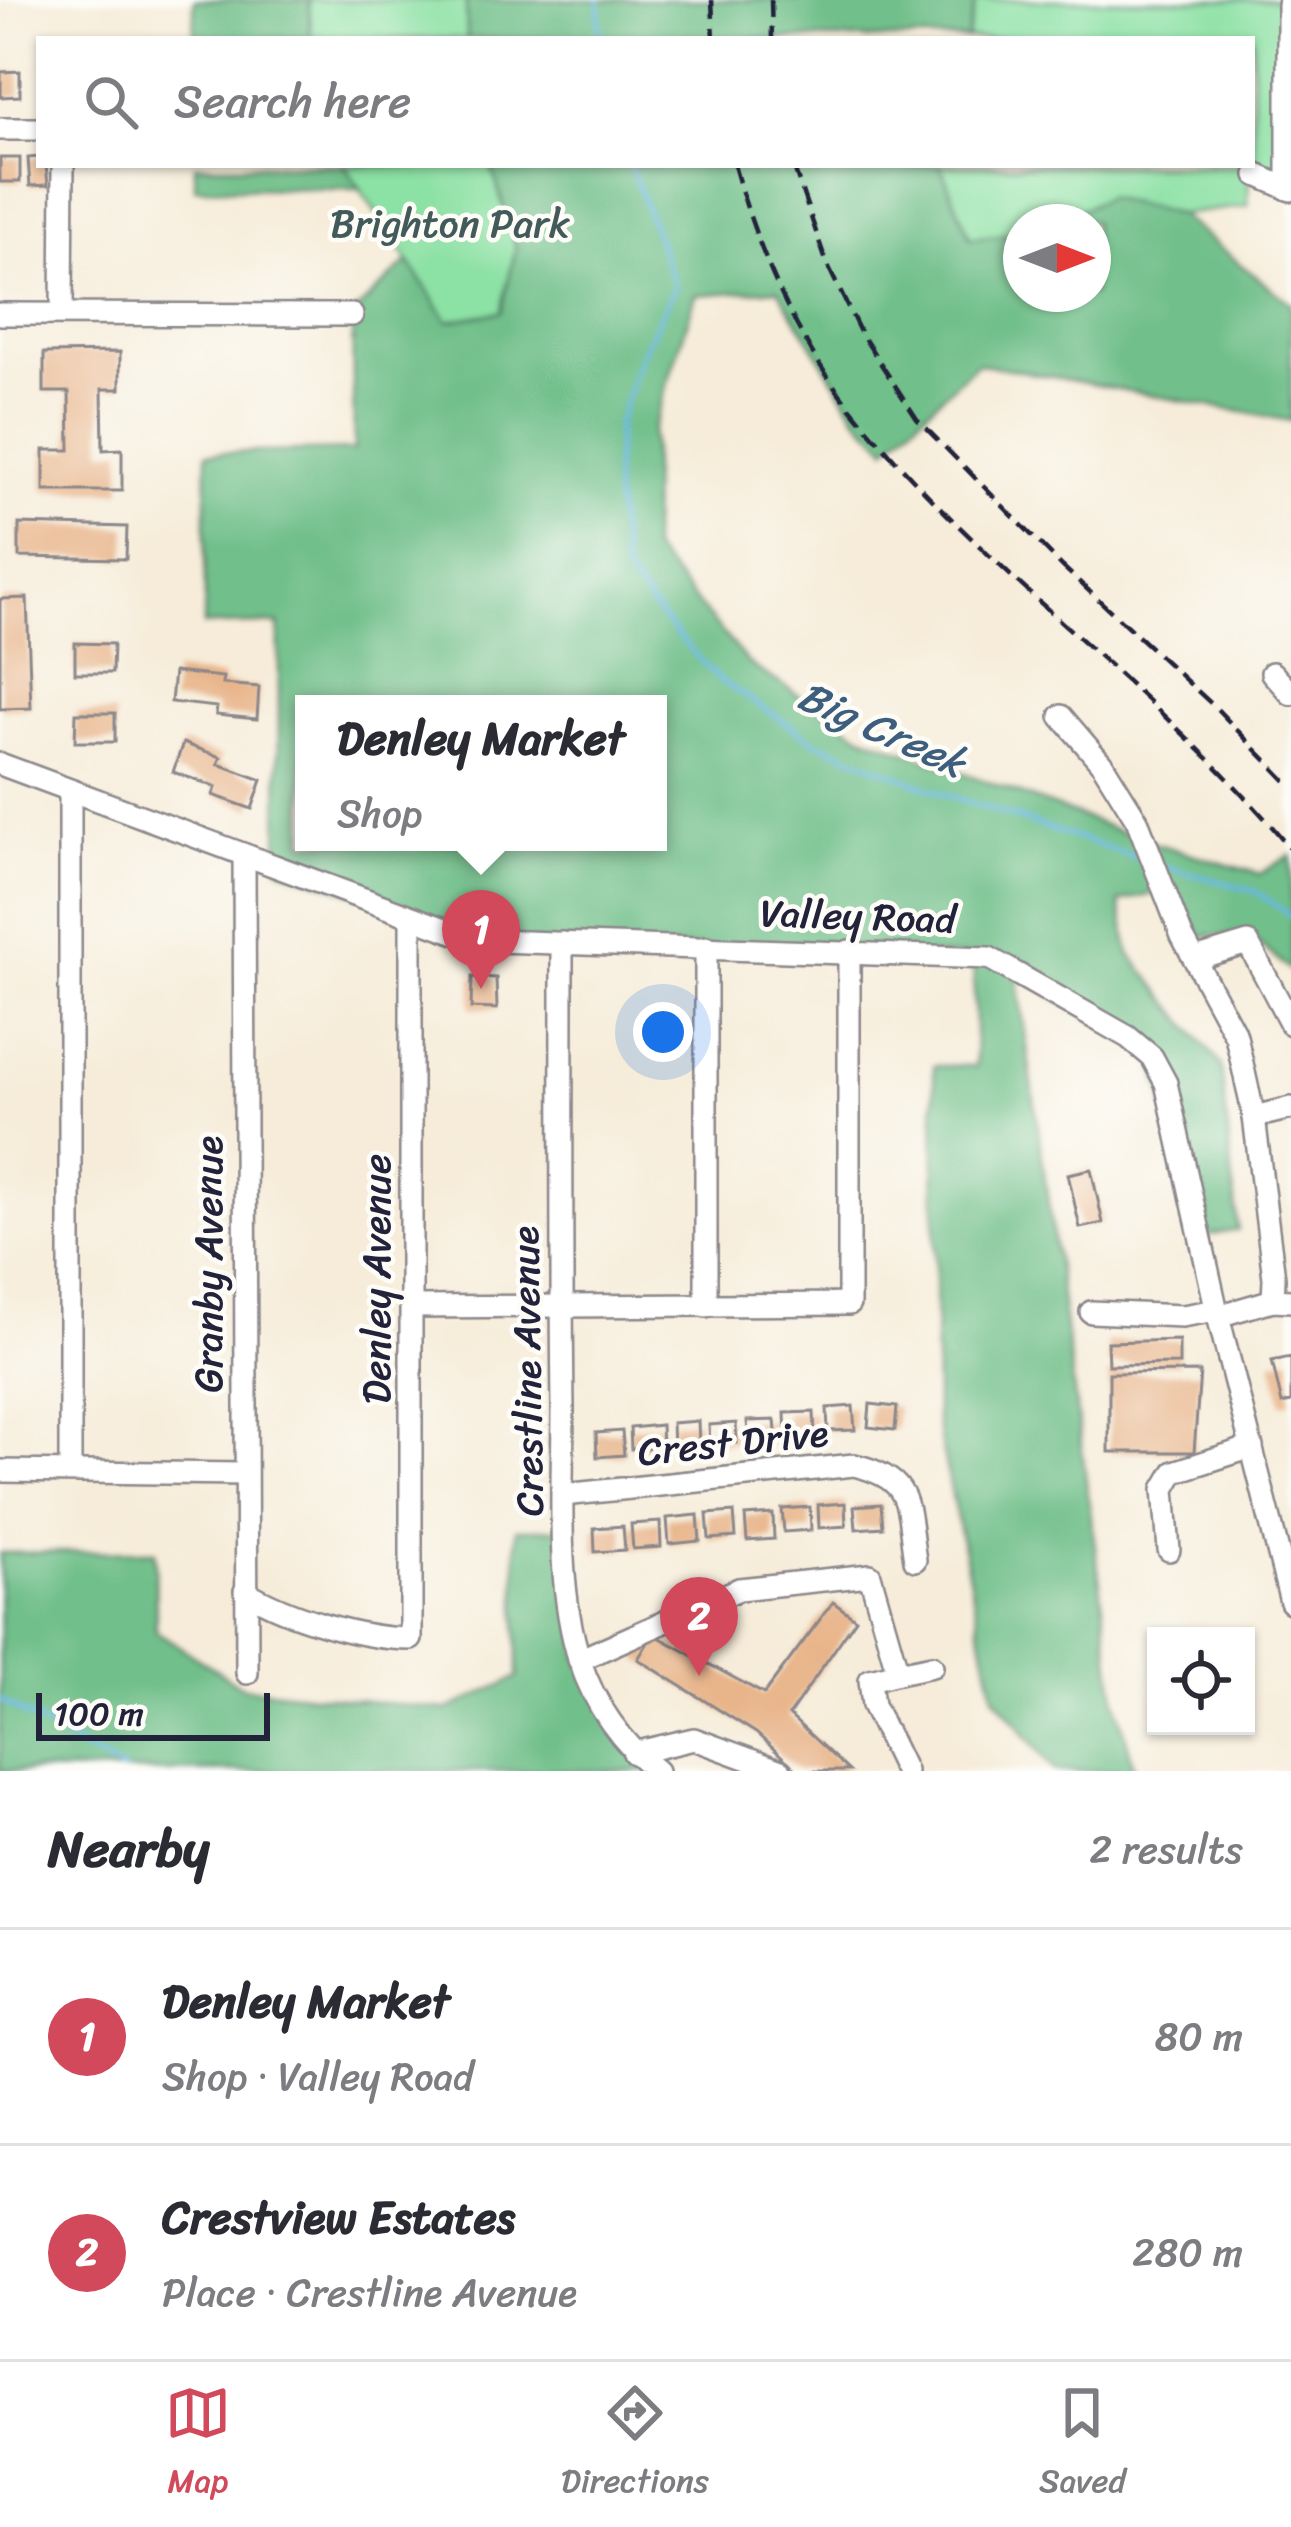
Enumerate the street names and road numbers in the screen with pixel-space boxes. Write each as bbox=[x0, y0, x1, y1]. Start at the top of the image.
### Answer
street label: Valley Road bbox=[759, 878, 959, 954]
street label: Granby Avenue bbox=[174, 1135, 243, 1392]
street label: Denley Avenue bbox=[342, 1154, 411, 1404]
street label: Crestline Avenue bbox=[490, 1225, 564, 1517]
street label: Crest Drive bbox=[634, 1398, 832, 1486]

